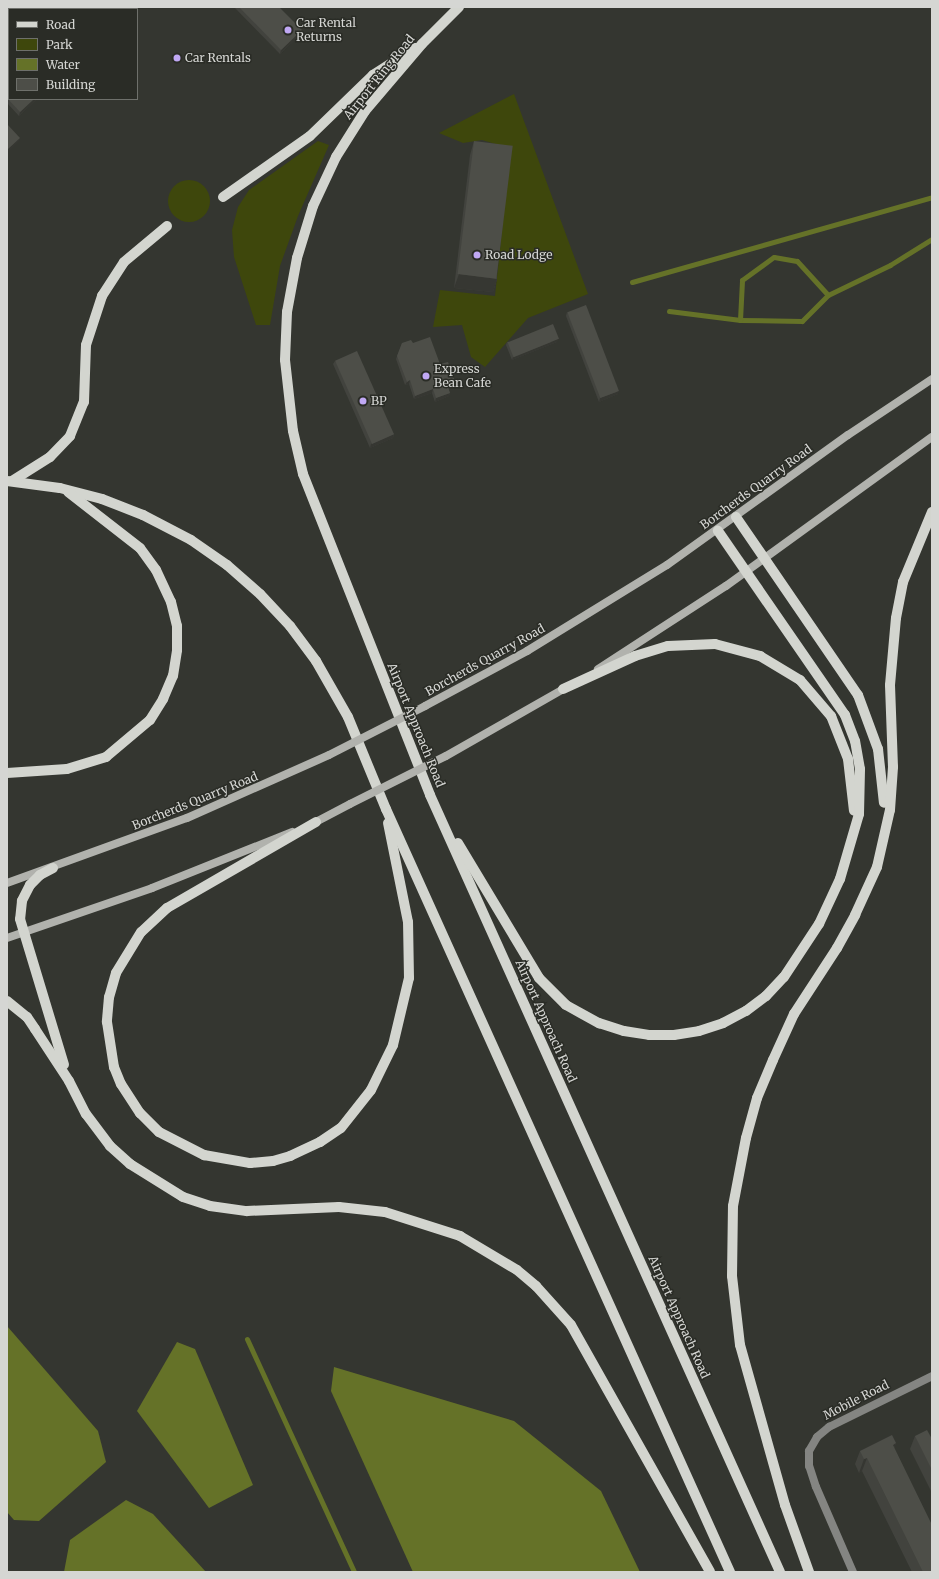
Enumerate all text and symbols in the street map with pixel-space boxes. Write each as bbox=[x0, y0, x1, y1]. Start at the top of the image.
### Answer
legend bbox=[8, 8, 138, 100]
place label: Car Rental Returns bbox=[296, 16, 356, 44]
text: Road bbox=[46, 17, 75, 32]
marker: Car Rental Returns bbox=[283, 25, 293, 35]
street label: Airport Ring Road bbox=[340, 32, 418, 122]
text: Park bbox=[46, 37, 73, 52]
place label: Car Rentals bbox=[185, 51, 251, 65]
marker: Car Rentals bbox=[172, 53, 182, 63]
text: Water bbox=[46, 57, 80, 72]
text: Building bbox=[46, 77, 95, 92]
place label: Road Lodge bbox=[485, 248, 552, 262]
marker: Road Lodge bbox=[472, 250, 482, 260]
place label: Express Bean Cafe bbox=[434, 362, 491, 390]
marker: Express Bean Cafe bbox=[421, 371, 431, 381]
place label: BP bbox=[371, 394, 387, 408]
marker: BP bbox=[358, 396, 368, 406]
street label: Borcherds Quarry Road bbox=[697, 442, 815, 532]
street label: Borcherds Quarry Road bbox=[423, 621, 547, 699]
street label: Airport Approach Road bbox=[384, 661, 448, 789]
street label: Borcherds Quarry Road bbox=[130, 769, 260, 833]
street label: Airport Approach Road bbox=[512, 957, 580, 1085]
street label: Airport Approach Road bbox=[645, 1253, 713, 1381]
street label: Mobile Road bbox=[821, 1377, 891, 1423]

